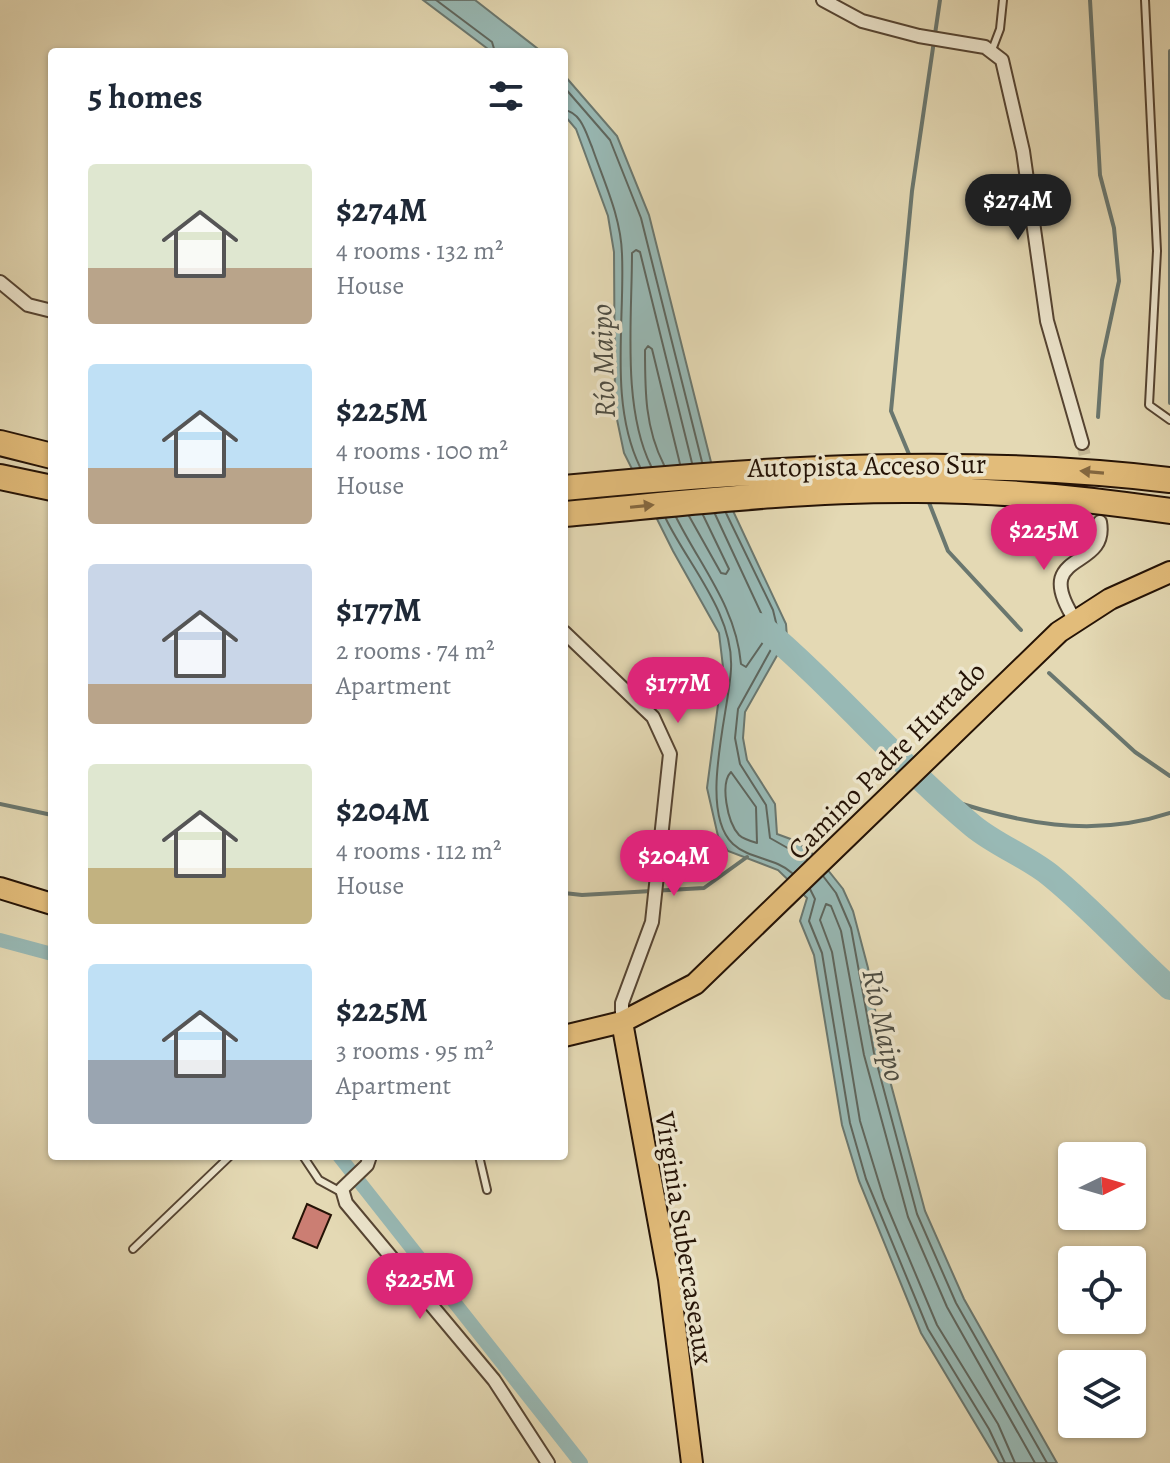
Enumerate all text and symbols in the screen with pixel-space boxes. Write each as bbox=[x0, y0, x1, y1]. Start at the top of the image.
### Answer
text: 5 homes bbox=[88, 73, 203, 120]
icon: filters bbox=[484, 74, 528, 118]
pin: $274M bbox=[962, 174, 1074, 242]
text: $274M bbox=[983, 182, 1053, 217]
text: $274M bbox=[336, 186, 427, 233]
icon: home bbox=[152, 196, 248, 292]
text: 4 rooms · 132 m² bbox=[336, 233, 503, 268]
text: House bbox=[336, 268, 404, 303]
water label: Río Maipo bbox=[581, 303, 625, 419]
text: $225M bbox=[336, 386, 428, 433]
icon: home bbox=[152, 396, 248, 492]
text: 4 rooms · 100 m² bbox=[336, 433, 508, 468]
street label: Autopista Acceso Sur bbox=[746, 445, 987, 487]
one-way arrow bbox=[1079, 466, 1104, 479]
text: House bbox=[336, 468, 404, 503]
one-way arrow bbox=[630, 500, 655, 513]
pin: $225M bbox=[988, 504, 1100, 572]
text: $225M bbox=[1009, 512, 1079, 547]
text: $177M bbox=[336, 586, 422, 633]
icon: home bbox=[152, 596, 248, 692]
text: 2 rooms · 74 m² bbox=[336, 633, 495, 668]
street label: Camino Padre Hurtado bbox=[779, 653, 994, 868]
pin: $177M bbox=[622, 657, 734, 725]
text: $177M bbox=[645, 665, 711, 700]
text: Apartment bbox=[336, 668, 451, 703]
text: $204M bbox=[336, 786, 430, 833]
icon: home bbox=[152, 796, 248, 892]
pin: $204M bbox=[618, 830, 730, 898]
text: 4 rooms · 112 m² bbox=[336, 833, 502, 868]
text: $204M bbox=[638, 838, 710, 873]
text: House bbox=[336, 868, 404, 903]
water label: Río Maipo bbox=[853, 965, 915, 1085]
text: $225M bbox=[336, 986, 428, 1033]
icon: home bbox=[152, 996, 248, 1092]
text: 3 rooms · 95 m² bbox=[336, 1033, 493, 1068]
text: Apartment bbox=[336, 1068, 451, 1103]
street label: Virginia Subercaseaux bbox=[645, 1108, 723, 1368]
north arrow bbox=[1058, 1142, 1146, 1230]
map controls bbox=[1058, 1142, 1146, 1438]
button: locate bbox=[1058, 1246, 1146, 1334]
pin: $225M bbox=[364, 1253, 476, 1321]
text: $225M bbox=[385, 1261, 455, 1296]
button: layers bbox=[1058, 1350, 1146, 1438]

